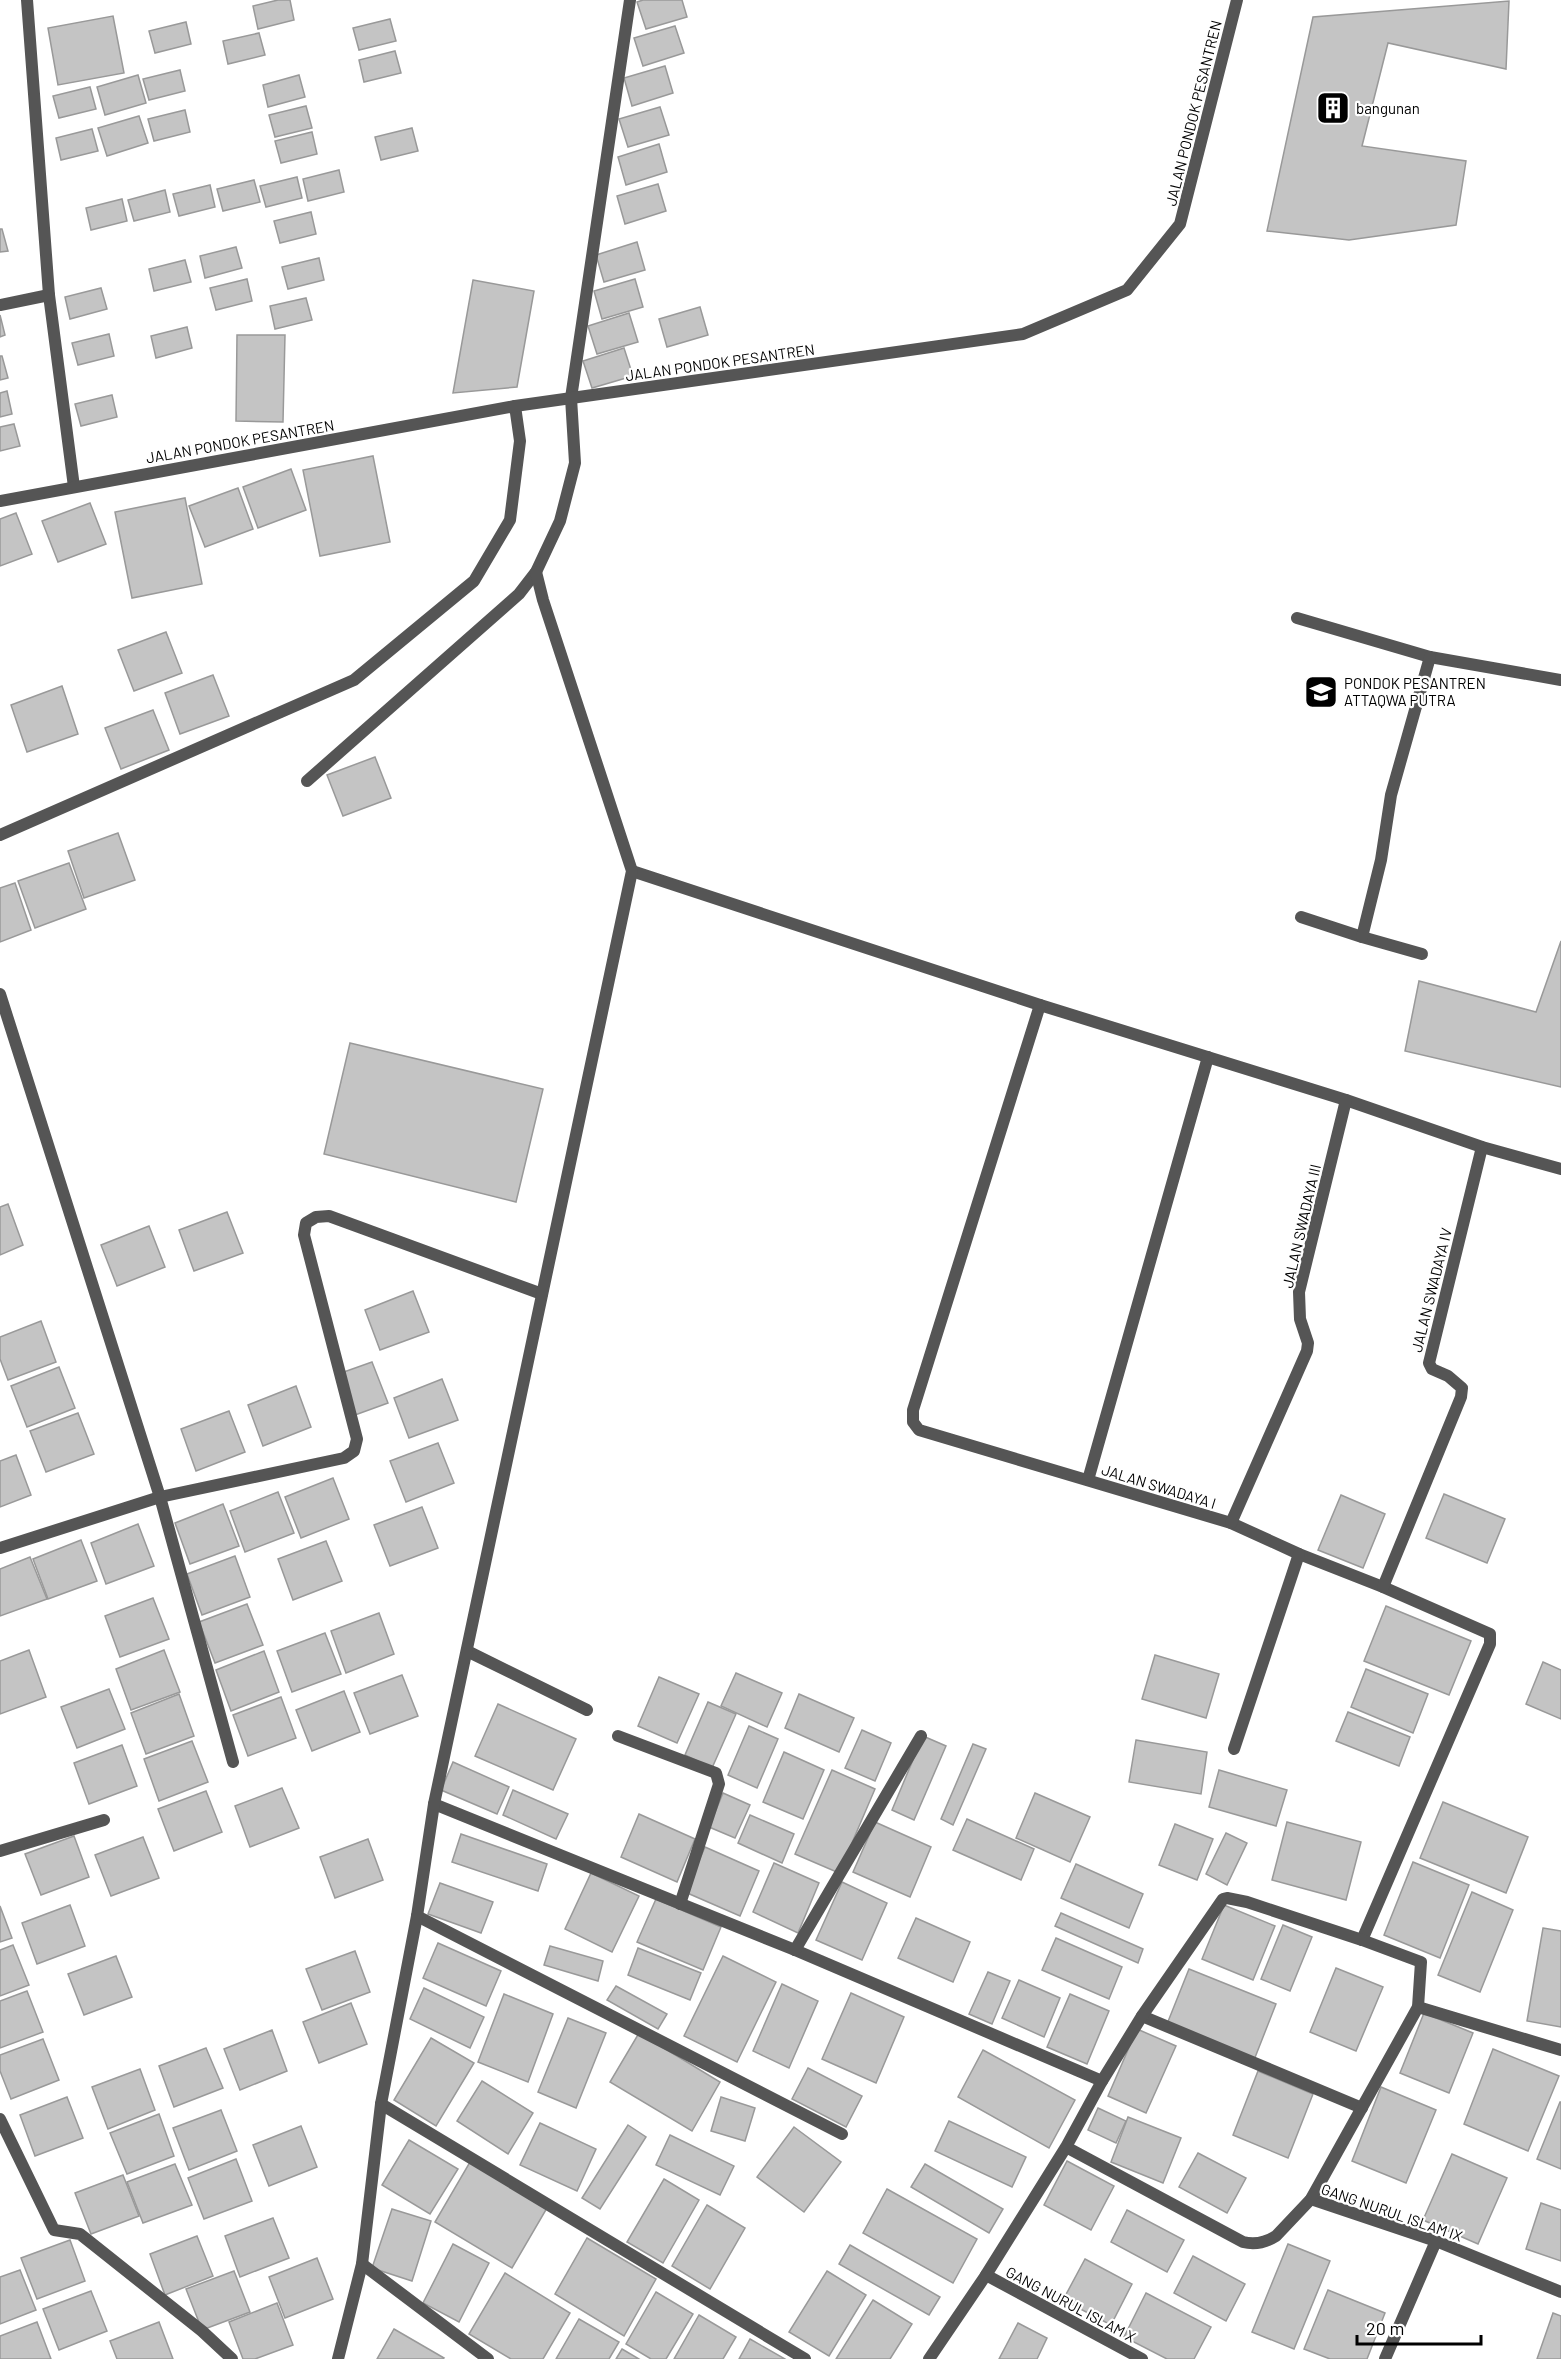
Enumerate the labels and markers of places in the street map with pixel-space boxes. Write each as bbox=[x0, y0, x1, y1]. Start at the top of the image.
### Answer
building icon: bangunan bbox=[1315, 90, 1351, 126]
place label: bangunan bbox=[1356, 99, 1420, 117]
school or university icon: PONDOK PESANTREN ATTAQWA PUTRA bbox=[1303, 674, 1339, 710]
place label: PONDOK PESANTREN ATTAQWA PUTRA bbox=[1344, 674, 1486, 709]

